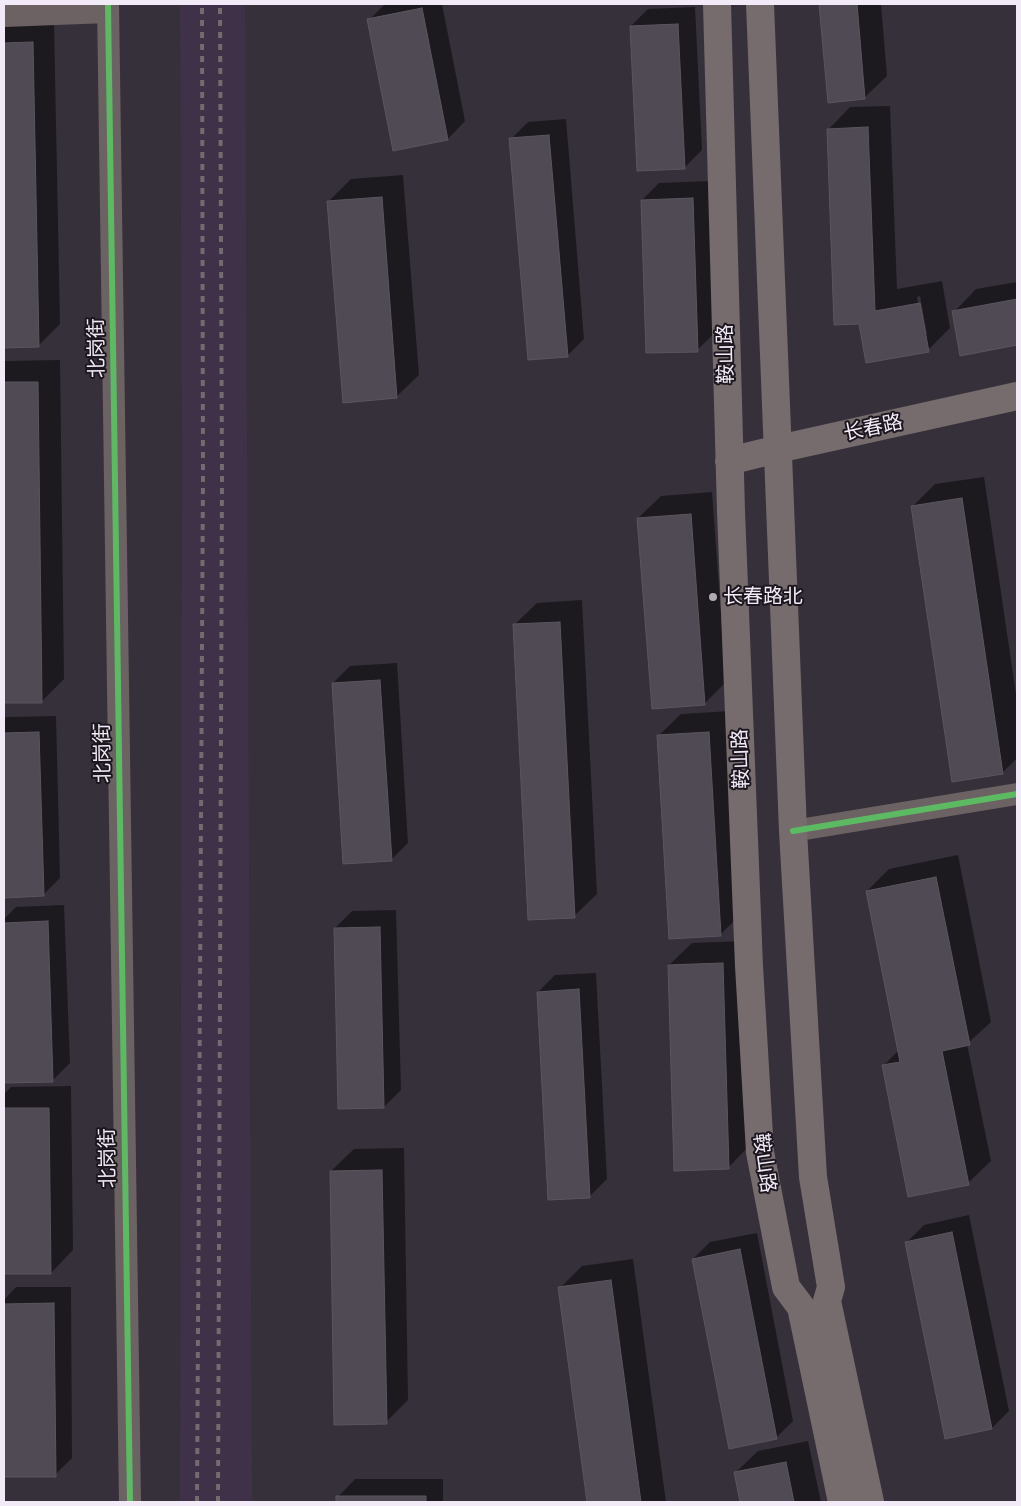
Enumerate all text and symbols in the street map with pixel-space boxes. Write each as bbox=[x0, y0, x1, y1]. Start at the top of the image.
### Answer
street label: 北岗街 bbox=[84, 318, 110, 378]
street label: 鞍山路 bbox=[713, 324, 739, 384]
street label: 长春路 bbox=[841, 410, 905, 446]
place label: 长春路北 bbox=[723, 585, 803, 609]
marker: 长春路北 bbox=[707, 591, 719, 603]
street label: 北岗街 bbox=[90, 723, 116, 783]
street label: 鞍山路 bbox=[728, 729, 754, 789]
street label: 北岗街 bbox=[95, 1128, 121, 1188]
street label: 鞍山路 bbox=[748, 1132, 780, 1194]

